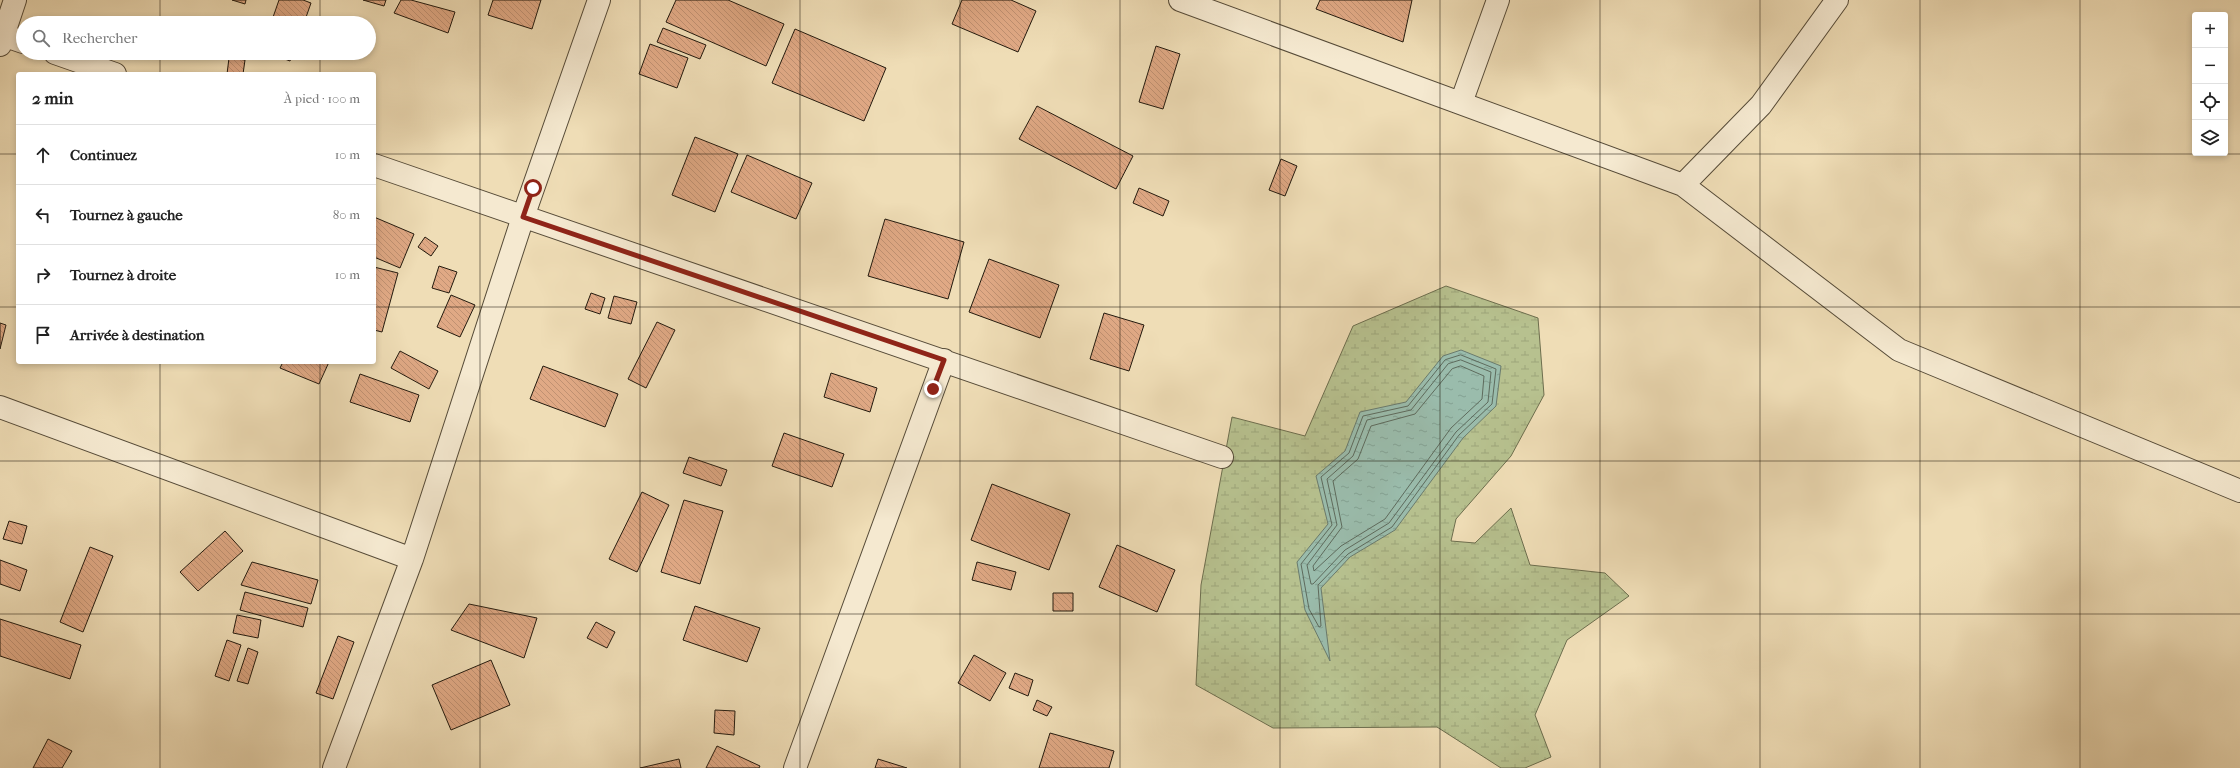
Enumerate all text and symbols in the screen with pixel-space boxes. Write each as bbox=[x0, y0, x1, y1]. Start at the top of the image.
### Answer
map controls bbox=[2192, 12, 2228, 156]
button: + bbox=[2192, 12, 2228, 48]
search box bbox=[16, 16, 376, 60]
icon: search bbox=[30, 27, 52, 49]
text: Rechercher bbox=[62, 29, 137, 47]
button: − bbox=[2192, 48, 2228, 84]
button: locate bbox=[2192, 84, 2228, 120]
text: 2 min bbox=[32, 88, 73, 108]
text: À pied · 100 m bbox=[284, 91, 360, 106]
button: layers bbox=[2192, 120, 2228, 156]
icon: ahead bbox=[32, 144, 54, 166]
text: Continuez bbox=[70, 146, 137, 164]
text: 10 m bbox=[335, 147, 360, 162]
route start bbox=[524, 179, 542, 197]
icon: left bbox=[32, 204, 54, 226]
text: Tournez à gauche bbox=[70, 206, 183, 224]
text: 80 m bbox=[333, 207, 360, 222]
icon: right bbox=[32, 264, 54, 286]
text: Tournez à droite bbox=[70, 266, 176, 284]
text: 10 m bbox=[335, 267, 360, 282]
icon: arrive bbox=[32, 324, 54, 346]
text: Arrivée à destination bbox=[70, 326, 205, 344]
route end bbox=[924, 380, 942, 398]

